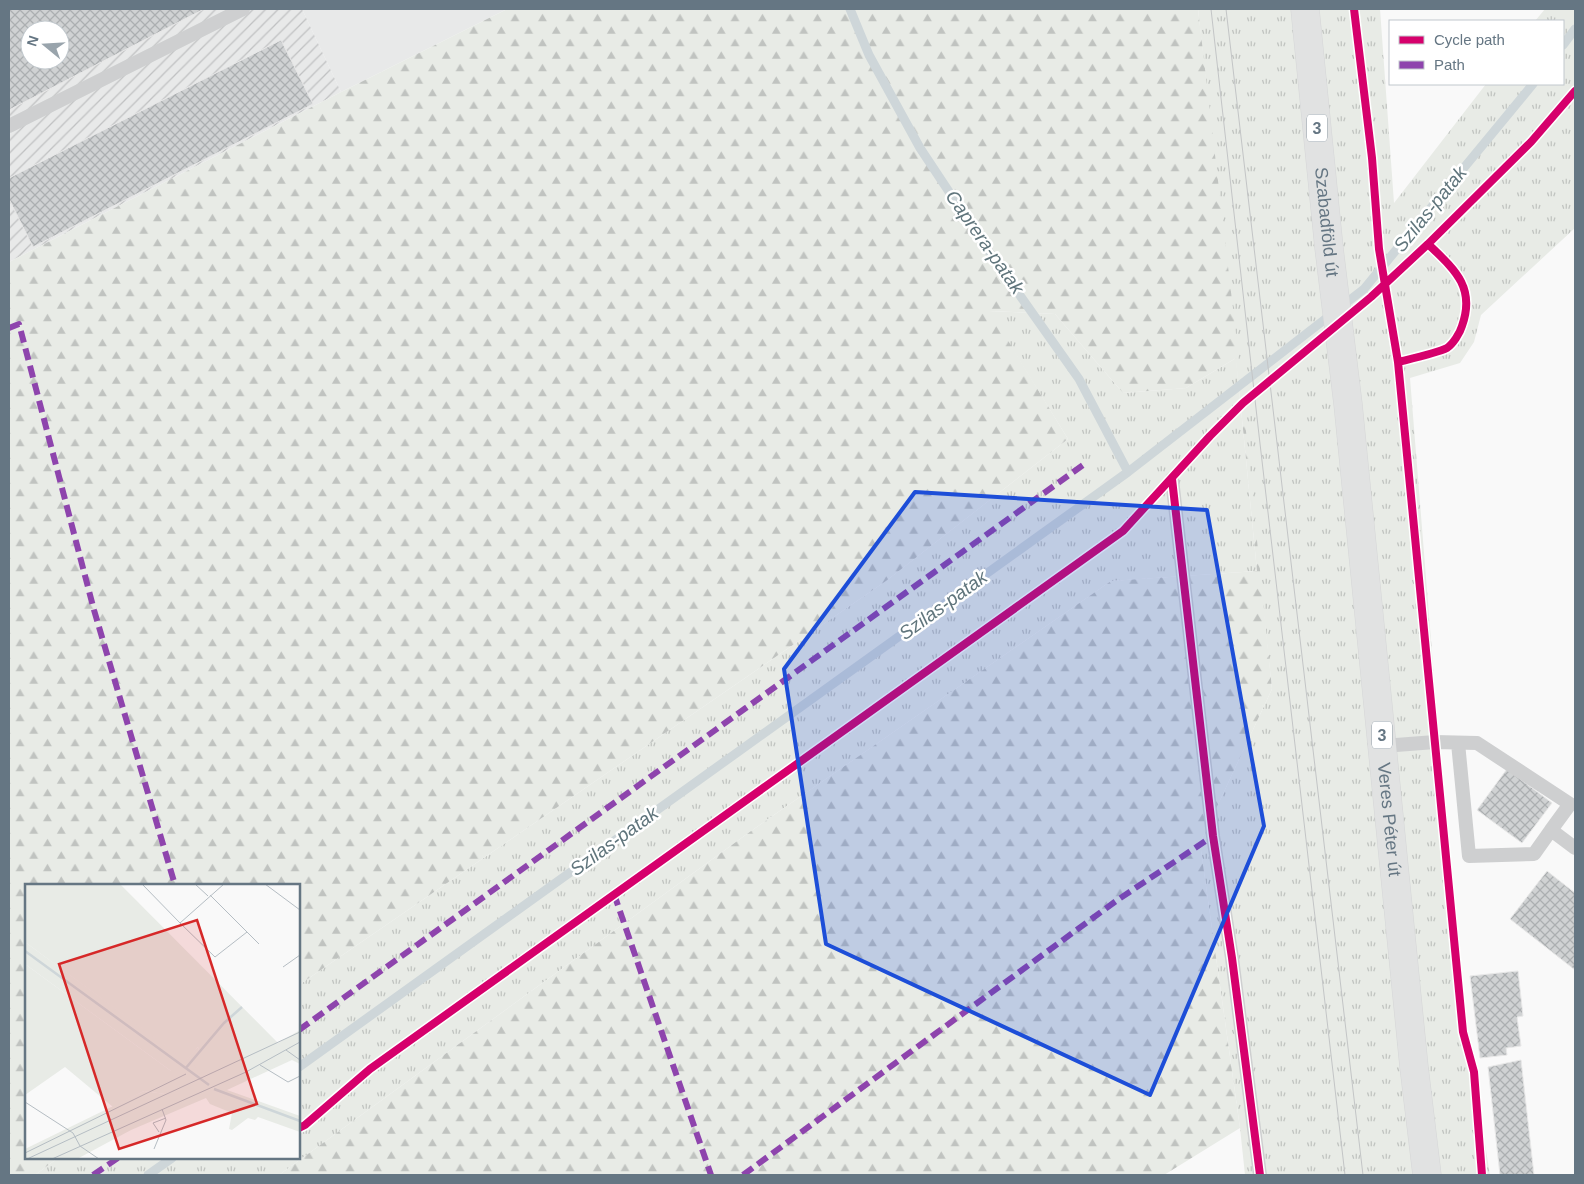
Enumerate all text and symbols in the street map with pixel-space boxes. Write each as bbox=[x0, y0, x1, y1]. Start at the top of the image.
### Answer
north arrow bbox=[20, 20, 70, 70]
legend bbox=[1389, 20, 1564, 85]
text: Cycle path bbox=[1434, 31, 1505, 48]
text: N bbox=[23, 34, 42, 48]
text: Path bbox=[1434, 56, 1465, 73]
road number: 3 bbox=[1307, 115, 1327, 142]
water label: Szilas-patak bbox=[1389, 161, 1472, 256]
street label: Szabadföld út bbox=[1311, 166, 1342, 278]
water label: Caprera-patak bbox=[942, 186, 1029, 299]
water label: Szilas-patak bbox=[895, 565, 992, 644]
road number: 3 bbox=[1372, 722, 1392, 748]
street label: Veres Péter út bbox=[1374, 762, 1405, 877]
water label: Szilas-patak bbox=[566, 801, 663, 880]
inset map bbox=[25, 884, 300, 1159]

